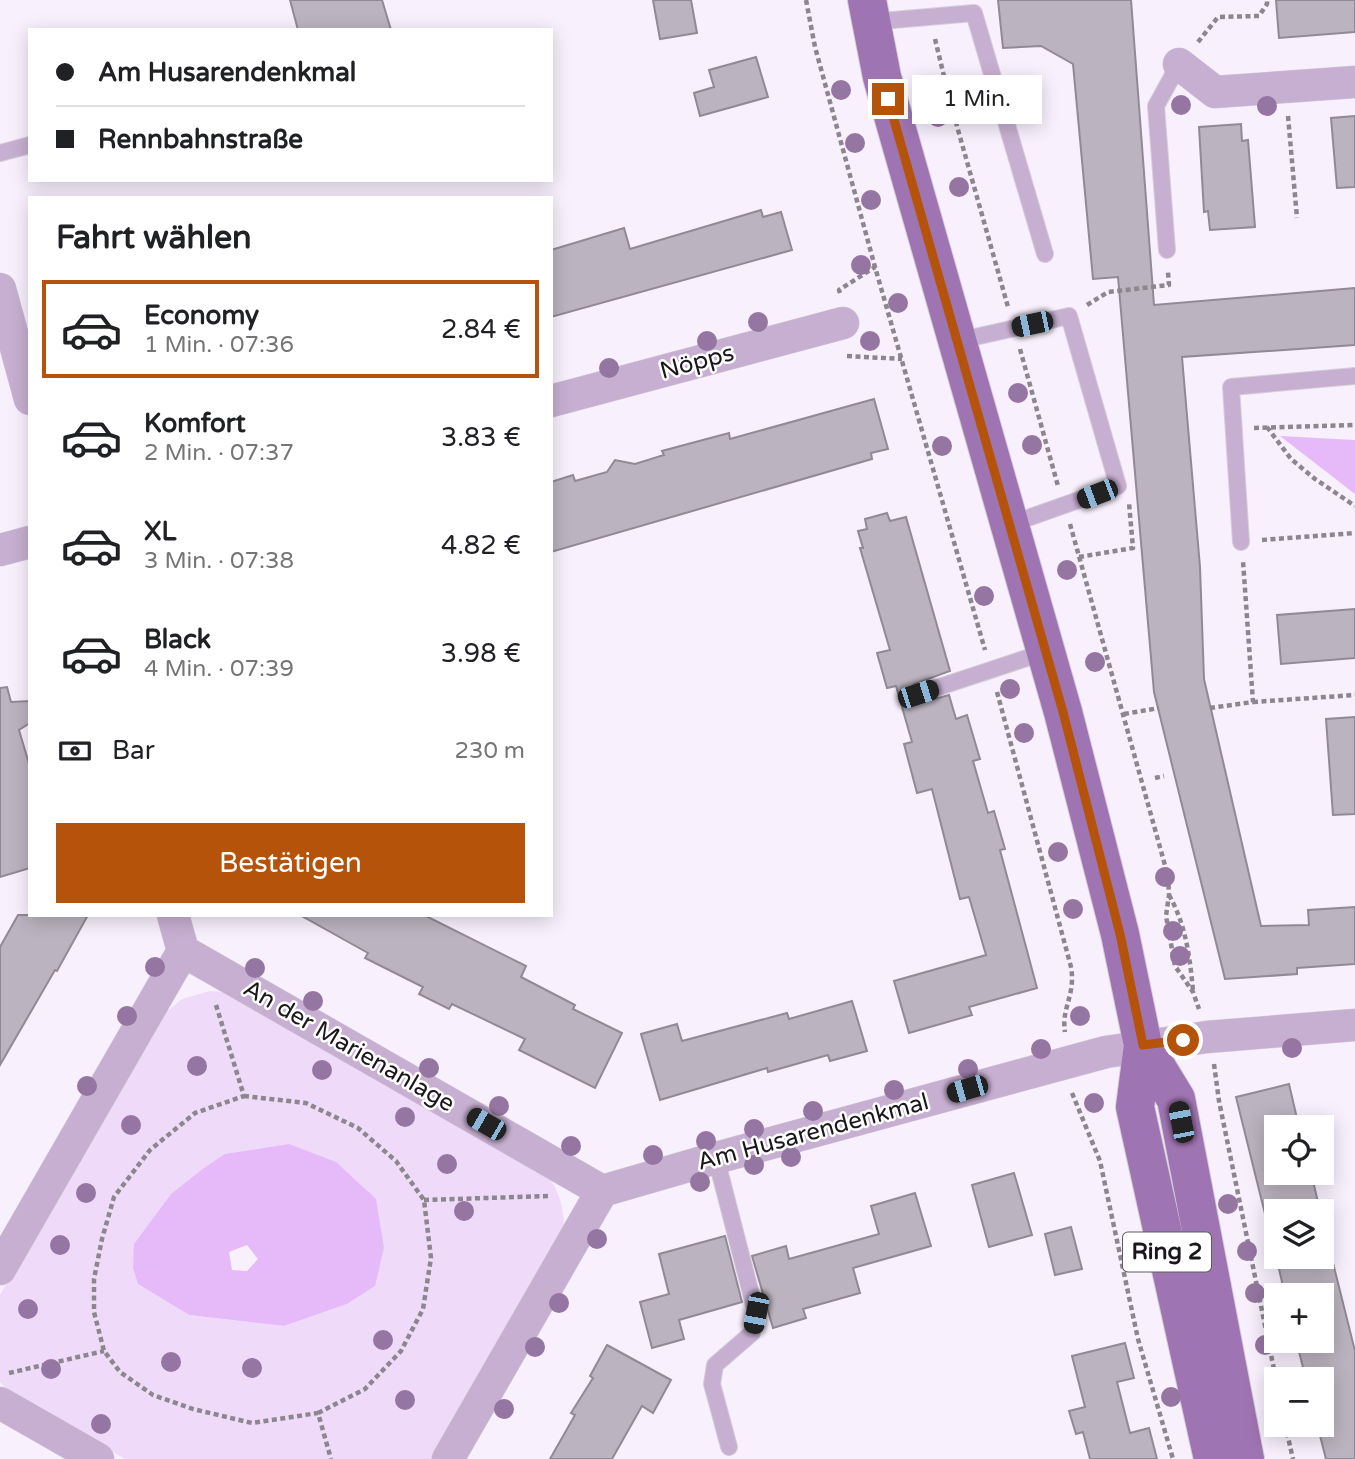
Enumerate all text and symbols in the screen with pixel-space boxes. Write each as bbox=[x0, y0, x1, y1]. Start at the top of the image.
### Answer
text: Am Husarendenkmal bbox=[98, 57, 356, 88]
callout: 1 Min. bbox=[912, 74, 1042, 124]
route end bbox=[872, 83, 904, 115]
text: 1 Min. bbox=[943, 85, 1011, 113]
text: Rennbahnstraße bbox=[98, 124, 303, 155]
text: Fahrt wählen bbox=[56, 219, 252, 257]
icon: car bbox=[60, 298, 123, 361]
text: Economy bbox=[144, 300, 259, 331]
car bbox=[1010, 309, 1055, 339]
text: 2.84 € bbox=[441, 314, 521, 345]
text: 1 Min. · 07:36 bbox=[144, 331, 294, 359]
street label: Nöpps bbox=[657, 338, 737, 386]
icon: car bbox=[60, 406, 123, 469]
text: Komfort bbox=[144, 408, 246, 439]
text: 3.83 € bbox=[441, 422, 521, 453]
text: 2 Min. · 07:37 bbox=[144, 439, 294, 467]
car bbox=[1074, 477, 1121, 511]
icon: car bbox=[60, 514, 123, 577]
text: XL bbox=[144, 516, 176, 547]
text: 4.82 € bbox=[441, 530, 521, 561]
text: 3 Min. · 07:38 bbox=[144, 547, 294, 575]
icon: car bbox=[60, 622, 123, 685]
text: Black bbox=[144, 624, 211, 655]
text: 3.98 € bbox=[441, 638, 521, 669]
text: 4 Min. · 07:39 bbox=[144, 655, 294, 683]
car bbox=[895, 678, 942, 710]
icon: cash bbox=[56, 732, 94, 770]
text: Bar bbox=[112, 735, 155, 766]
text: 230 m bbox=[455, 737, 525, 765]
button: Bestätigen bbox=[56, 823, 525, 903]
street label: An der Marienanlage bbox=[238, 974, 460, 1118]
route start bbox=[1167, 1024, 1199, 1056]
car bbox=[944, 1073, 991, 1105]
street label: Am Husarendenkmal bbox=[694, 1087, 932, 1177]
car bbox=[1167, 1099, 1196, 1145]
car bbox=[463, 1104, 510, 1144]
map controls bbox=[1264, 1115, 1334, 1437]
button: locate bbox=[1264, 1115, 1334, 1185]
button: layers bbox=[1264, 1199, 1334, 1269]
road number: Ring 2 bbox=[1123, 1232, 1211, 1272]
button: + bbox=[1264, 1283, 1334, 1353]
car bbox=[742, 1290, 771, 1336]
button: − bbox=[1264, 1367, 1334, 1437]

